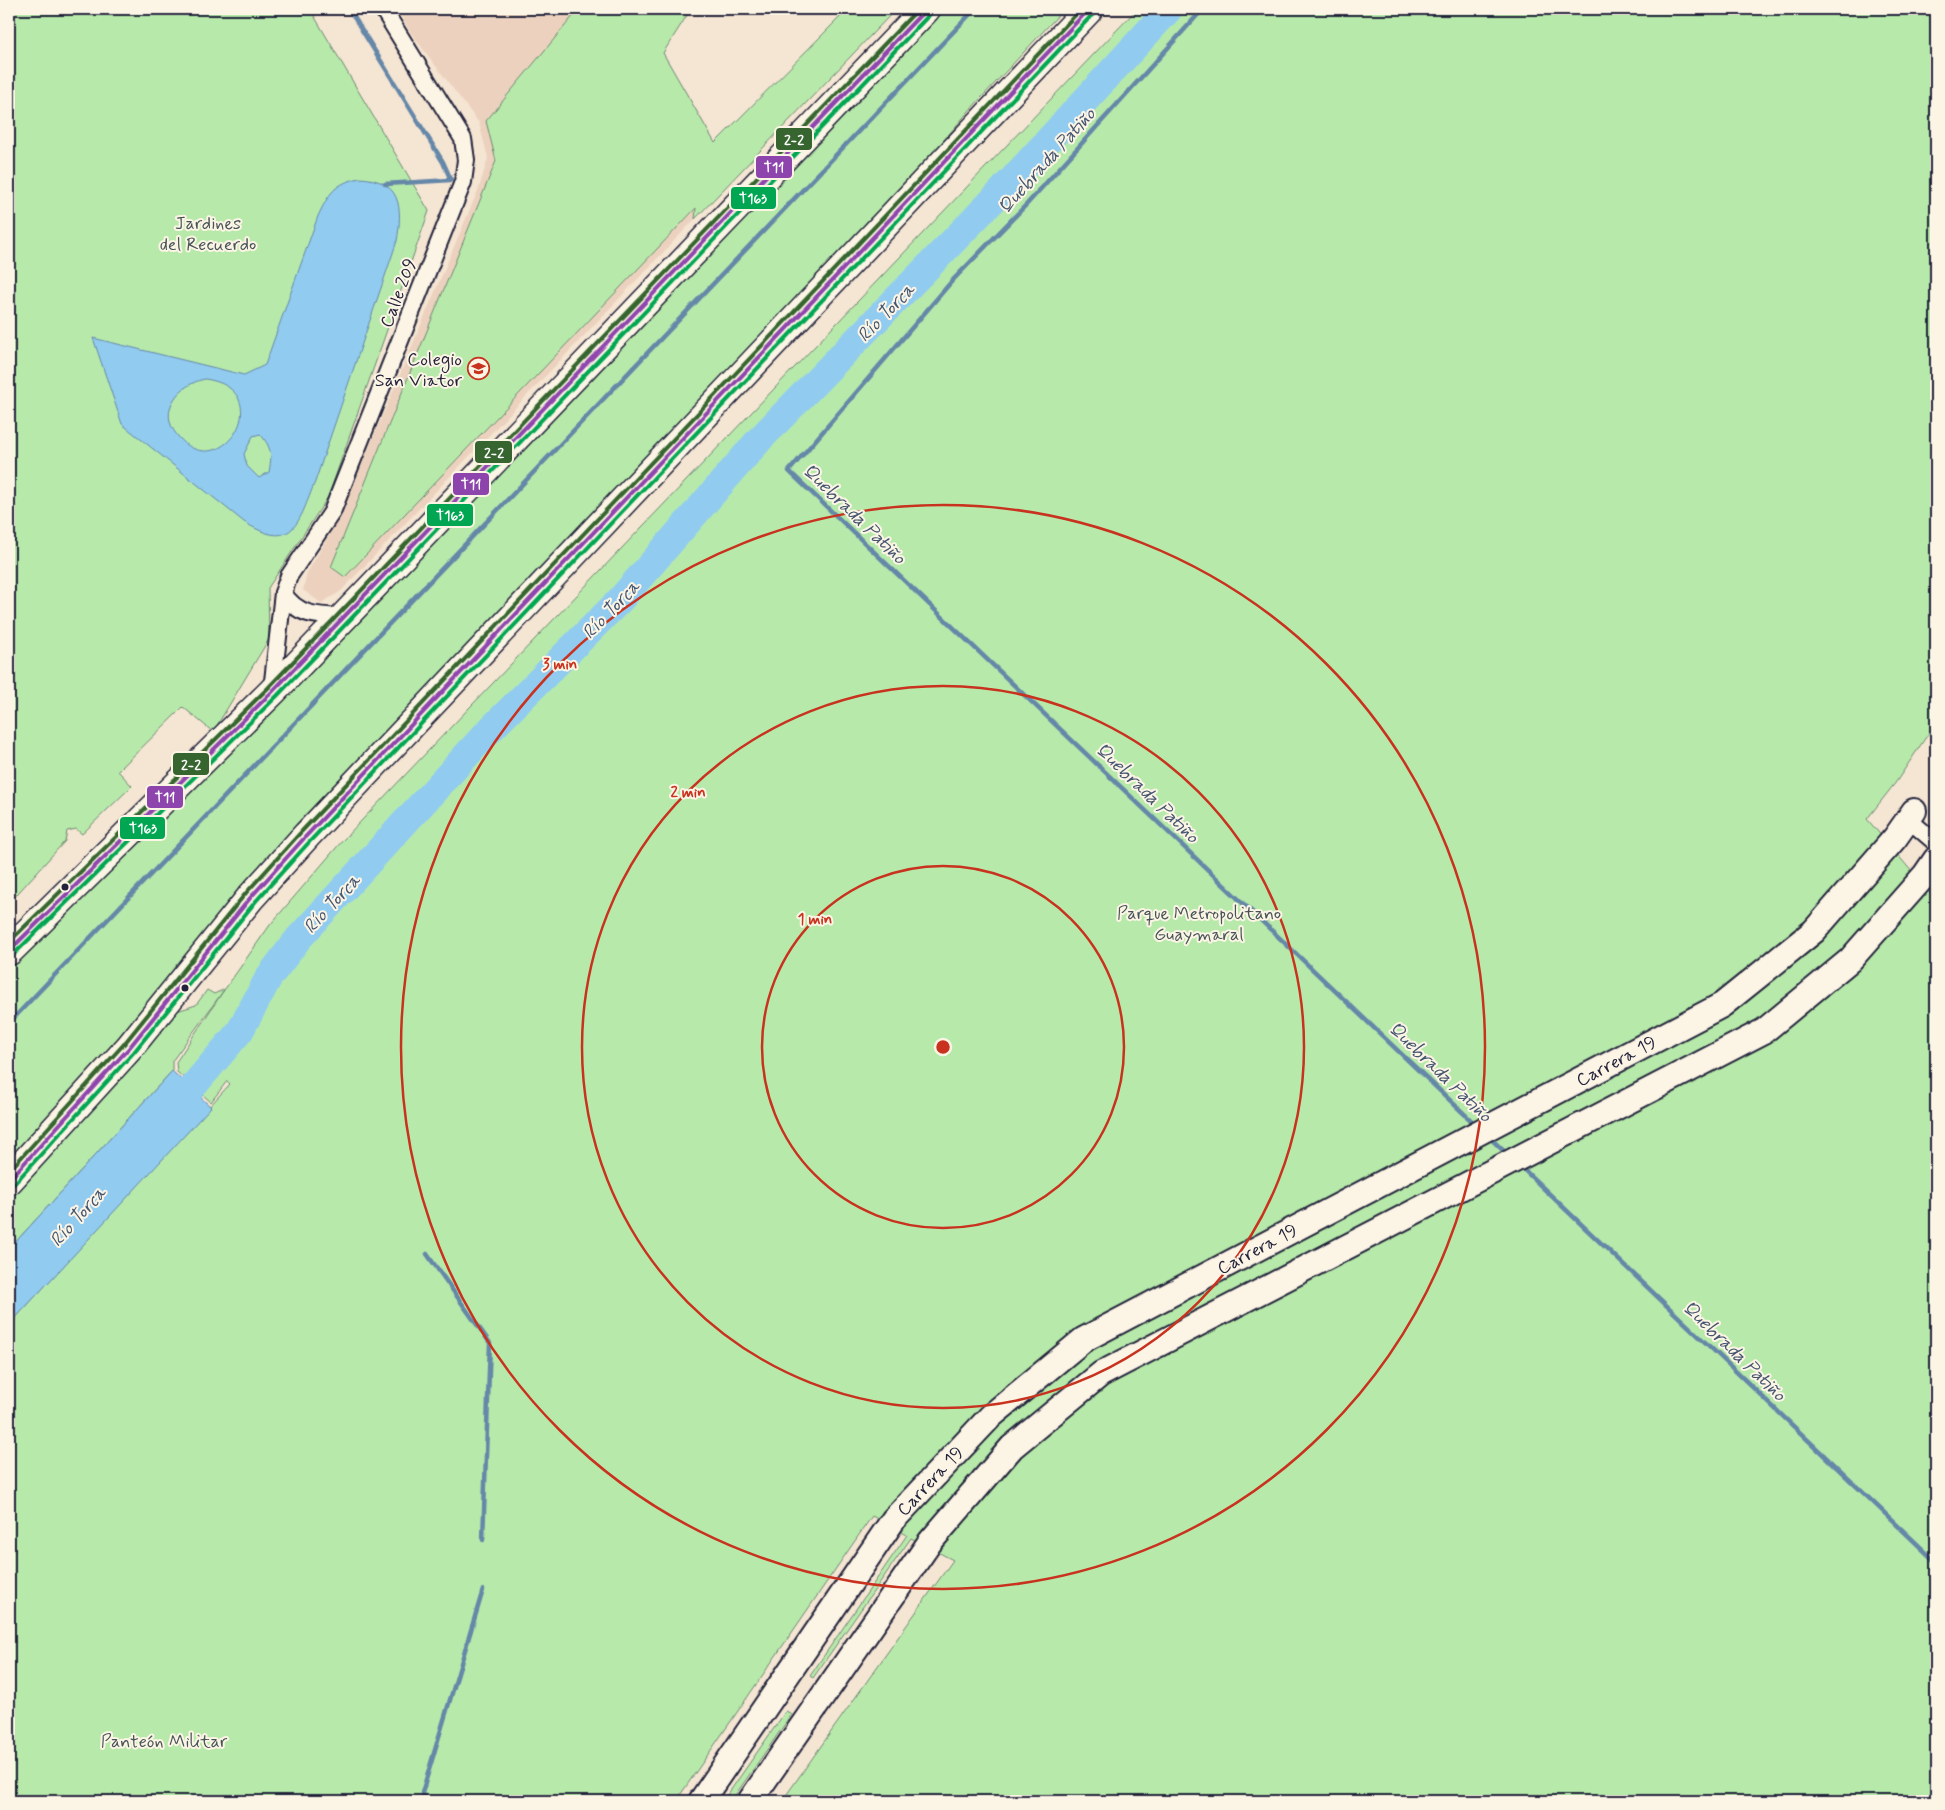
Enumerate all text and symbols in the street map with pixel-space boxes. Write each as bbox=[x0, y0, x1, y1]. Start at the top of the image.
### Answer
water label: Quebrada Patiño bbox=[993, 102, 1102, 219]
line badge: 2-2 bbox=[775, 127, 813, 151]
text: 2-2 bbox=[784, 131, 804, 149]
line badge: T11 bbox=[755, 155, 793, 179]
text: T11 bbox=[764, 159, 784, 177]
line badge: T163 bbox=[730, 186, 777, 210]
text: T163 bbox=[739, 190, 767, 208]
park label: Jardines del Recuerdo bbox=[160, 212, 256, 257]
street label: Calle 209 bbox=[375, 255, 423, 331]
water label: Río Torca bbox=[852, 278, 921, 348]
place label: Colegio San Viator bbox=[375, 348, 463, 393]
school or university icon: Colegio San Viator bbox=[466, 357, 490, 381]
line badge: 2-2 bbox=[474, 440, 513, 464]
text: 2-2 bbox=[484, 444, 504, 462]
water label: Quebrada Patiño bbox=[797, 458, 912, 571]
line badge: T11 bbox=[452, 472, 490, 496]
text: T11 bbox=[461, 476, 481, 494]
line badge: T163 bbox=[426, 503, 474, 527]
text: T163 bbox=[436, 507, 464, 525]
water label: Río Torca bbox=[577, 575, 646, 645]
text: 3 min bbox=[543, 655, 577, 675]
water label: Quebrada Patiño bbox=[1090, 737, 1205, 850]
line badge: 2-2 bbox=[172, 752, 210, 776]
text: 2-2 bbox=[181, 756, 201, 774]
text: 2 min bbox=[670, 783, 706, 803]
line badge: T11 bbox=[146, 785, 184, 809]
text: T11 bbox=[155, 789, 175, 807]
line badge: T163 bbox=[119, 816, 166, 840]
text: T163 bbox=[129, 820, 157, 838]
water label: Río Torca bbox=[298, 868, 367, 939]
unlabelled marker bbox=[60, 882, 70, 892]
park label: Parque Metropolitano Guaymaral bbox=[1117, 902, 1281, 947]
text: 1 min bbox=[798, 910, 832, 930]
unlabelled marker bbox=[180, 983, 190, 993]
water label: Quebrada Patiño bbox=[1383, 1016, 1498, 1129]
street label: Carrera 19 bbox=[1572, 1031, 1661, 1093]
centre of rings bbox=[934, 1038, 952, 1056]
water label: Río Torca bbox=[44, 1181, 112, 1252]
street label: Carrera 19 bbox=[1213, 1219, 1302, 1281]
water label: Quebrada Patiño bbox=[1677, 1295, 1792, 1408]
street label: Carrera 19 bbox=[892, 1441, 969, 1522]
park label: Panteón Militar bbox=[101, 1730, 228, 1754]

